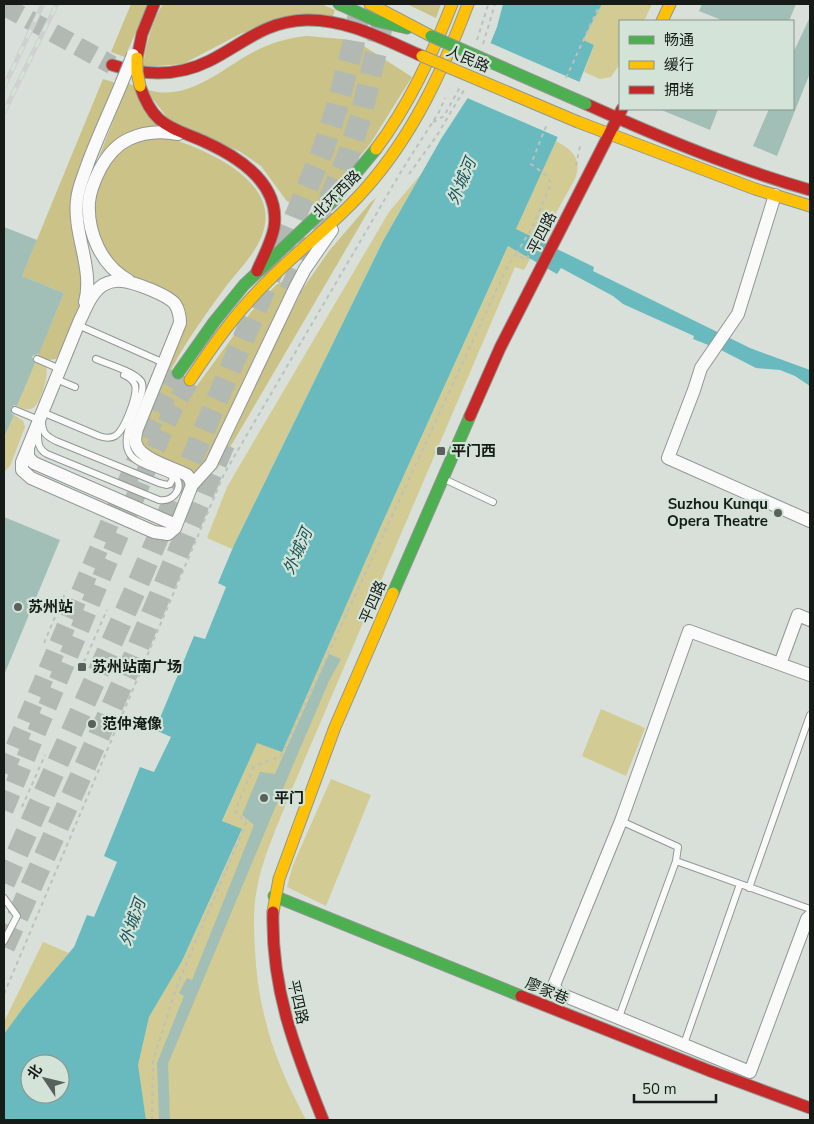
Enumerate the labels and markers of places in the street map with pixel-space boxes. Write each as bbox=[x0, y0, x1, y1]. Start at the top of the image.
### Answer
place label: 平门西 bbox=[451, 441, 496, 461]
marker: 平门西 bbox=[435, 445, 447, 457]
place label: Suzhou Kunqu Opera Theatre bbox=[667, 494, 768, 531]
marker: Suzhou Kunqu Opera Theatre bbox=[772, 507, 784, 519]
place label: 苏州站 bbox=[28, 597, 73, 617]
marker: 苏州站 bbox=[12, 601, 24, 613]
place label: 苏州站南广场 bbox=[92, 657, 182, 677]
marker: 苏州站南广场 bbox=[76, 661, 88, 673]
place label: 范仲淹像 bbox=[102, 714, 162, 734]
marker: 范仲淹像 bbox=[86, 718, 98, 730]
place label: 平门 bbox=[274, 788, 304, 808]
marker: 平门 bbox=[258, 792, 270, 804]

